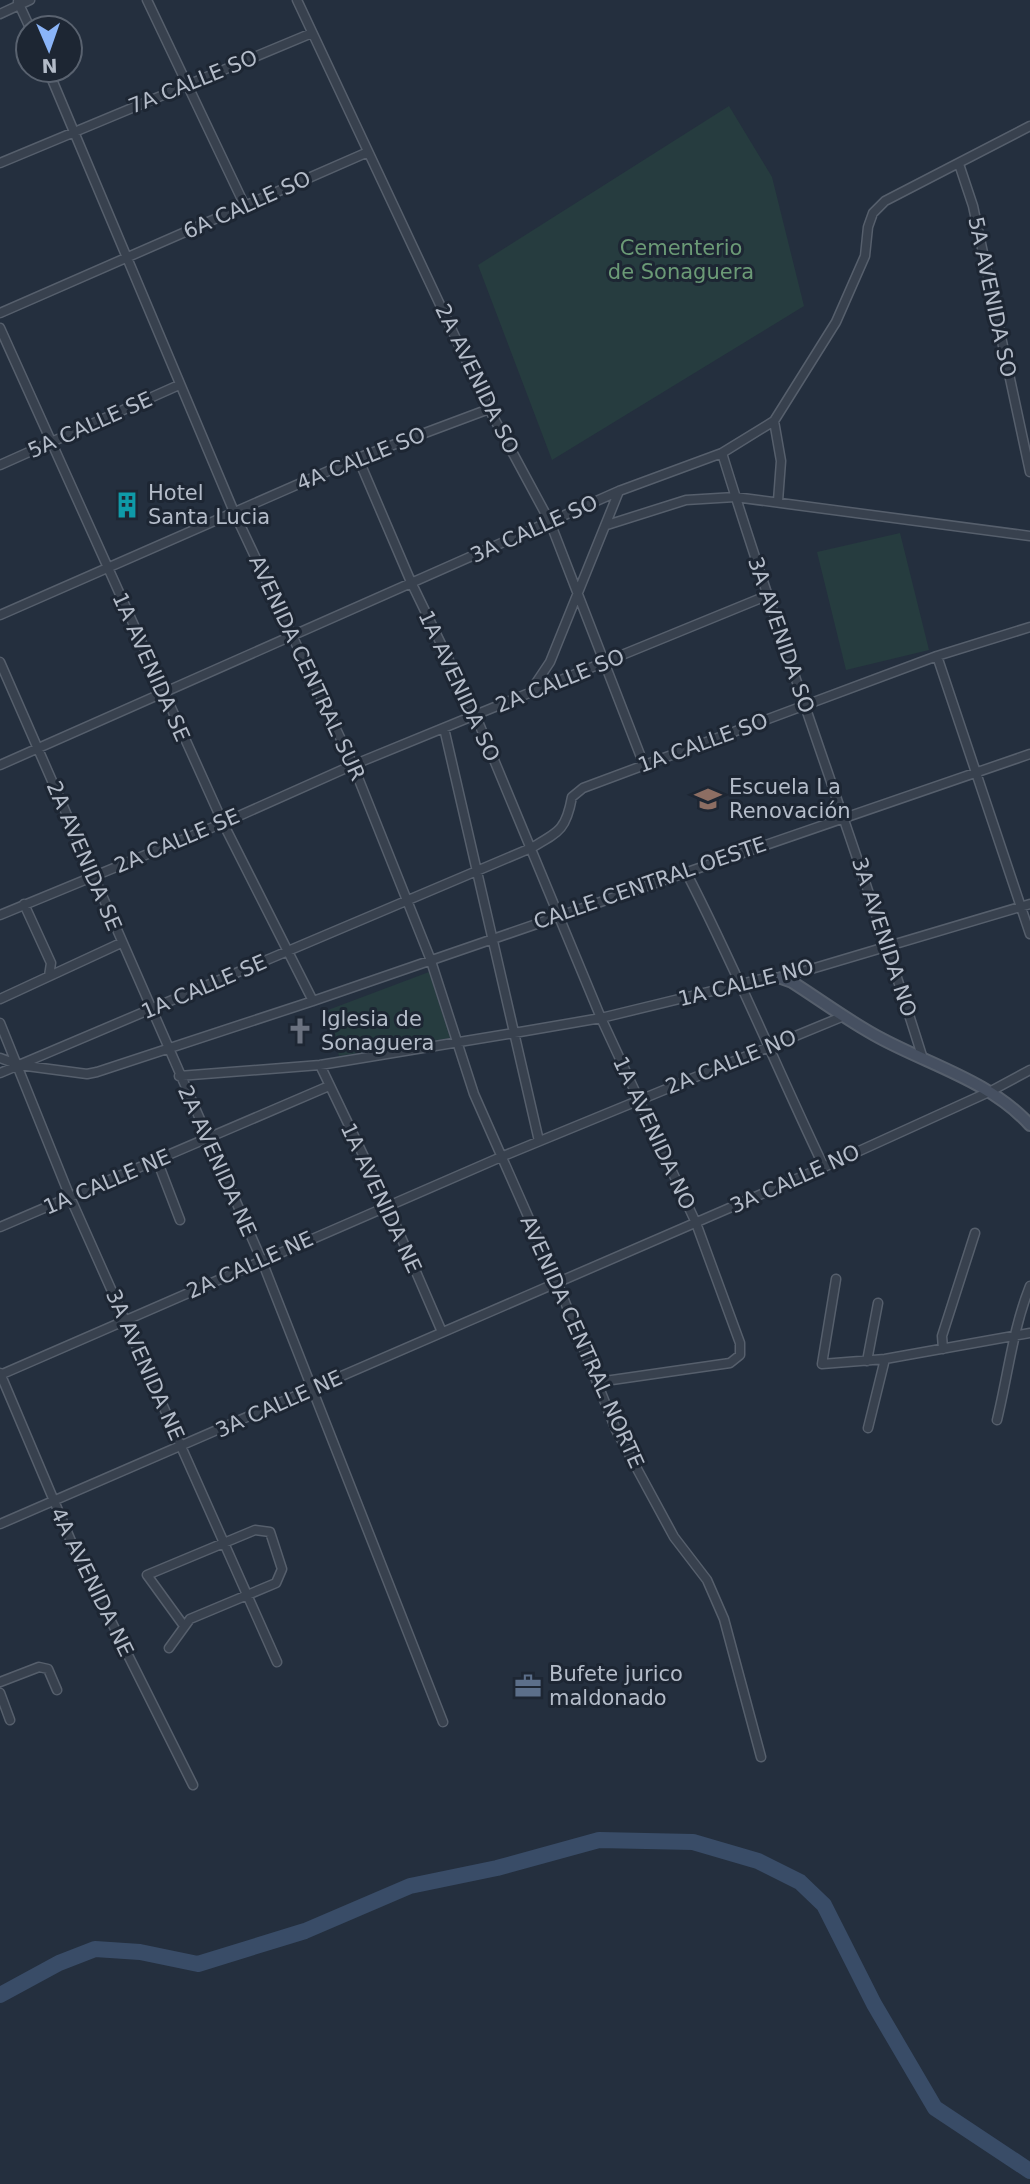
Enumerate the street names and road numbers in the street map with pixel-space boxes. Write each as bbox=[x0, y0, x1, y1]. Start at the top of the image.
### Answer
street label: 7A CALLE SO bbox=[125, 45, 261, 119]
street label: 6A CALLE SO bbox=[180, 166, 314, 244]
street label: 5A AVENIDA SO bbox=[963, 214, 1021, 380]
street label: 2A AVENIDA SO bbox=[430, 300, 524, 458]
street label: 5A CALLE SE bbox=[24, 387, 156, 463]
street label: 4A CALLE SO bbox=[293, 422, 429, 496]
street label: 3A CALLE SO bbox=[467, 490, 601, 568]
street label: AVENIDA CENTRAL SUR bbox=[244, 552, 370, 784]
street label: 3A AVENIDA SO bbox=[743, 554, 819, 716]
street label: 1A AVENIDA SE bbox=[107, 589, 195, 745]
street label: 1A AVENIDA SO bbox=[414, 607, 504, 765]
street label: 2A CALLE SO bbox=[492, 644, 628, 718]
street label: 1A CALLE SO bbox=[635, 708, 771, 778]
street label: 2A AVENIDA SE bbox=[42, 777, 126, 935]
street label: 2A CALLE SE bbox=[111, 804, 243, 878]
street label: CALLE CENTRAL OESTE bbox=[530, 832, 770, 934]
street label: 3A AVENIDA NO bbox=[847, 854, 921, 1020]
street label: 1A CALLE SE bbox=[138, 950, 270, 1024]
street label: 1A CALLE NO bbox=[676, 955, 816, 1011]
street label: 2A CALLE NO bbox=[662, 1025, 800, 1099]
street label: 1A AVENIDA NO bbox=[608, 1053, 700, 1213]
street label: 2A AVENIDA NE bbox=[173, 1082, 261, 1240]
street label: 1A AVENIDA NE bbox=[336, 1119, 426, 1277]
street label: 3A CALLE NO bbox=[727, 1140, 863, 1218]
street label: 1A CALLE NE bbox=[40, 1144, 174, 1220]
street label: AVENIDA CENTRAL NORTE bbox=[515, 1212, 649, 1472]
street label: 2A CALLE NE bbox=[183, 1226, 317, 1304]
street label: 3A AVENIDA NE bbox=[101, 1286, 189, 1444]
street label: 3A CALLE NE bbox=[212, 1365, 346, 1443]
street label: 4A AVENIDA NE bbox=[46, 1504, 138, 1660]

